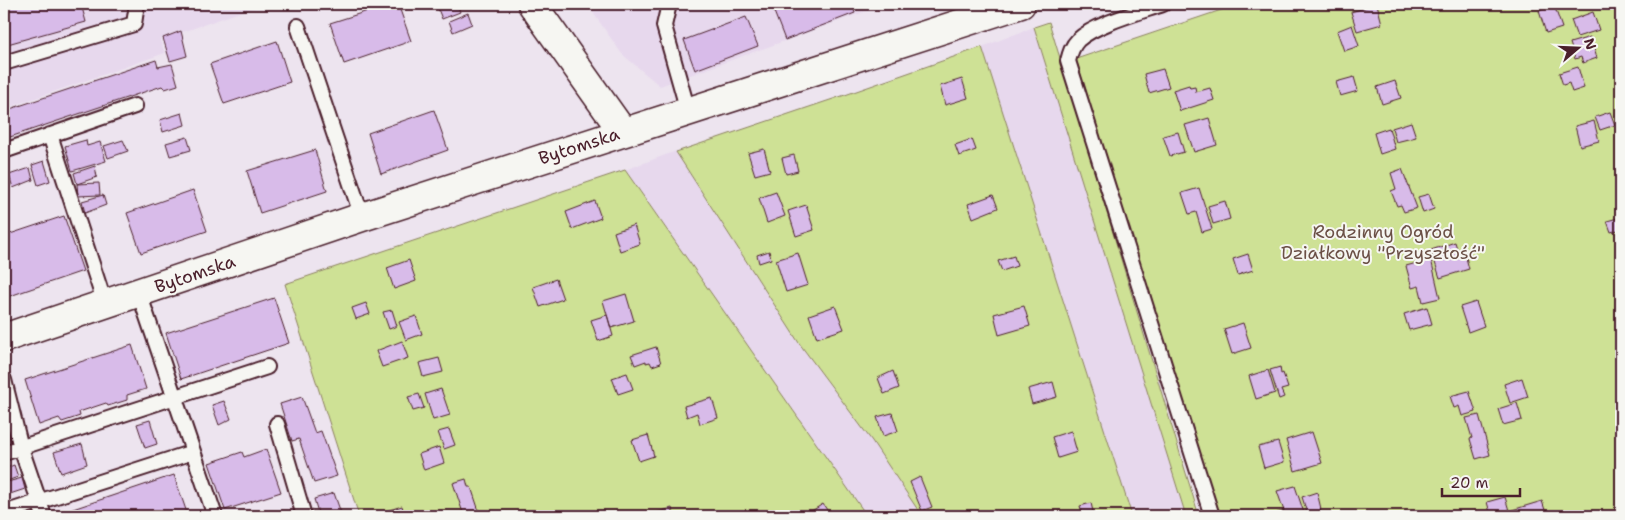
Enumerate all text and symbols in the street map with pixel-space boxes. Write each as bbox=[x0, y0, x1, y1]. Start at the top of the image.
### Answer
north arrow bbox=[1552, 22, 1602, 72]
text: N bbox=[1580, 36, 1601, 52]
street label: Bytomska bbox=[535, 122, 623, 170]
park label: Rodzinny Ogród Działkowy "Przyszłość" bbox=[1281, 220, 1485, 265]
street label: Bytomska bbox=[151, 249, 239, 299]
scale bar bbox=[1442, 465, 1520, 497]
text: 20 m bbox=[1450, 473, 1489, 493]

